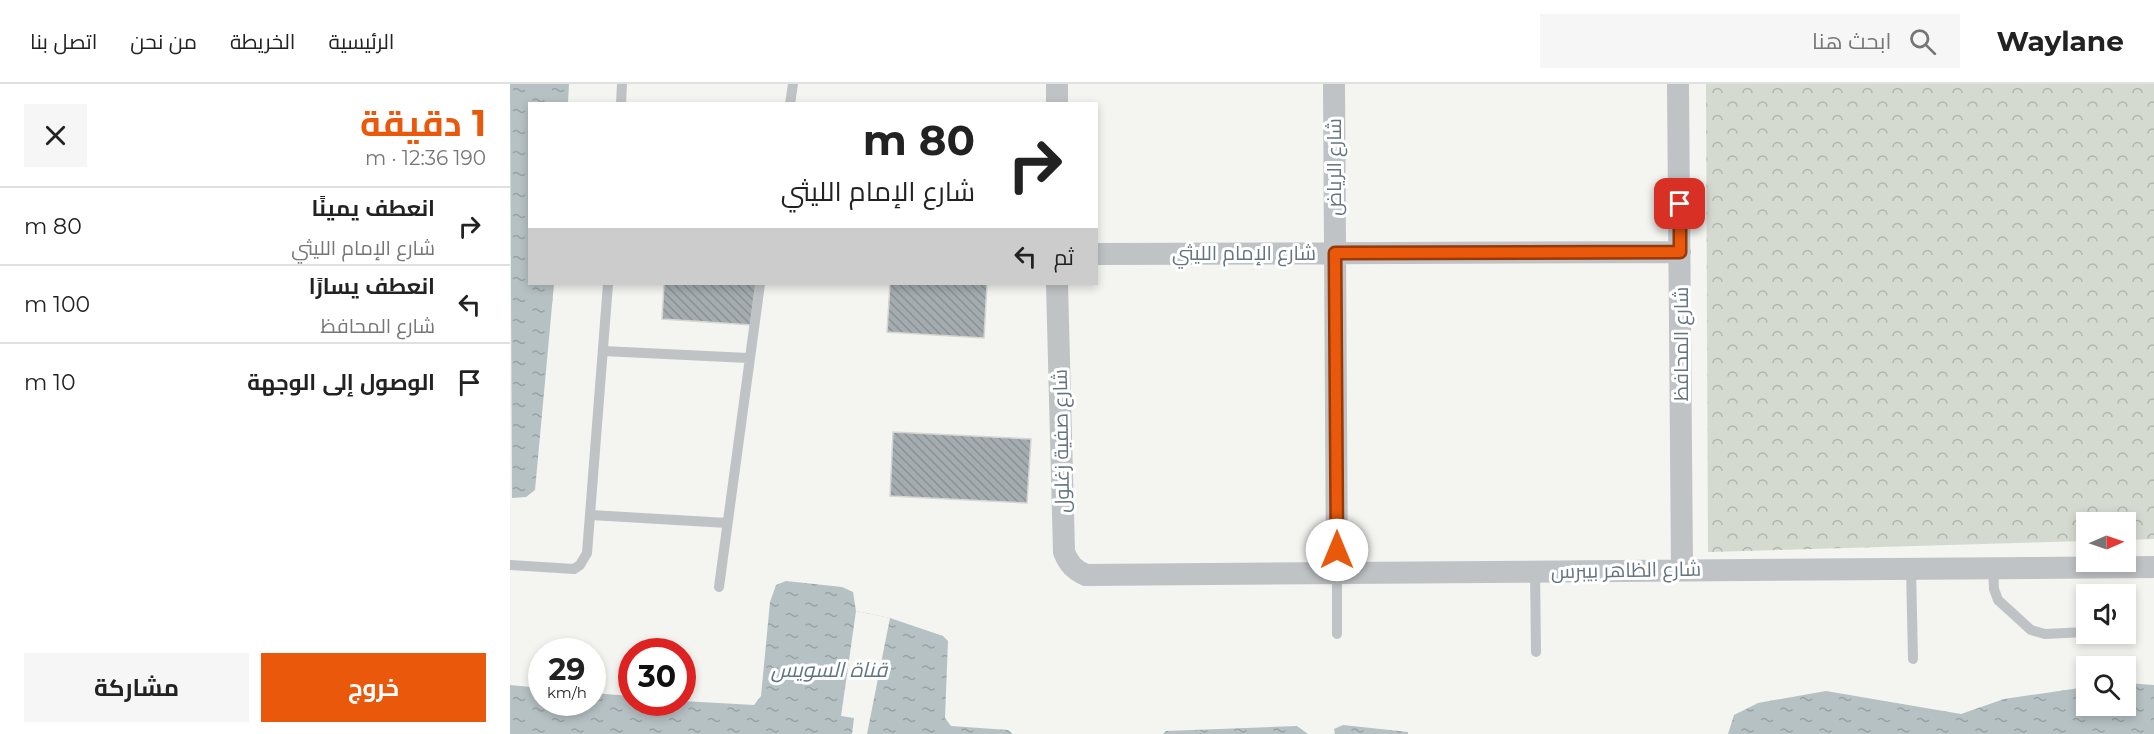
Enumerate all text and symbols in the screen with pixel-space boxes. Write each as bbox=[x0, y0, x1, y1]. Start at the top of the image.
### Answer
search box bbox=[1540, 14, 1960, 68]
text: Waylane bbox=[1996, 24, 2124, 58]
icon: search bbox=[1906, 25, 1939, 58]
text: ابحث هنا bbox=[1812, 28, 1891, 55]
text: اتصل بنا bbox=[30, 29, 97, 54]
text: من نحن bbox=[130, 29, 197, 54]
text: الخريطة bbox=[230, 29, 296, 54]
text: الرئيسية bbox=[329, 29, 394, 54]
text: 1 دقيقة bbox=[360, 101, 486, 145]
button: close bbox=[24, 104, 87, 167]
text: 80 m bbox=[863, 114, 975, 166]
street label: شارع الرياض bbox=[1322, 118, 1348, 216]
icon: right bbox=[996, 126, 1074, 204]
text: 190 m · 12:36 bbox=[365, 146, 486, 170]
text: شارع الإمام الليثي bbox=[781, 175, 975, 208]
pin bbox=[1654, 178, 1705, 229]
icon: arrive bbox=[1663, 187, 1696, 220]
text: انعطف يمينًا bbox=[311, 195, 435, 222]
icon: right bbox=[453, 210, 486, 243]
text: 80 m bbox=[24, 213, 82, 240]
text: شارع الإمام الليثي bbox=[291, 236, 435, 260]
icon: left bbox=[1009, 240, 1042, 273]
street label: شارع الإمام الليثي bbox=[1172, 241, 1316, 269]
text: ثم bbox=[1054, 244, 1074, 271]
text: انعطف يسارًا bbox=[309, 273, 435, 300]
street label: شارع المحافظ bbox=[1669, 287, 1695, 401]
icon: left bbox=[453, 288, 486, 321]
text: 100 m bbox=[24, 291, 90, 318]
text: شارع المحافظ bbox=[321, 314, 435, 338]
icon: arrive bbox=[453, 366, 486, 399]
text: 10 m bbox=[24, 369, 76, 396]
text: الوصول إلى الوجهة bbox=[247, 369, 435, 396]
street label: شارع صفية زغلول bbox=[1048, 369, 1076, 513]
north arrow bbox=[2076, 512, 2136, 572]
map controls bbox=[2076, 512, 2136, 716]
position arrow bbox=[1305, 518, 1369, 582]
street label: شارع الظاهر بيبرس bbox=[1551, 557, 1701, 585]
button: sound bbox=[2076, 584, 2136, 644]
speed limit sign: 30 bbox=[618, 638, 696, 716]
text: 29 bbox=[549, 651, 585, 688]
button: مشاركة bbox=[24, 653, 249, 722]
button: خروج bbox=[261, 653, 486, 722]
button: search bbox=[2076, 656, 2136, 716]
water label: قناة السويس bbox=[771, 657, 888, 683]
text: km/h bbox=[547, 683, 587, 702]

